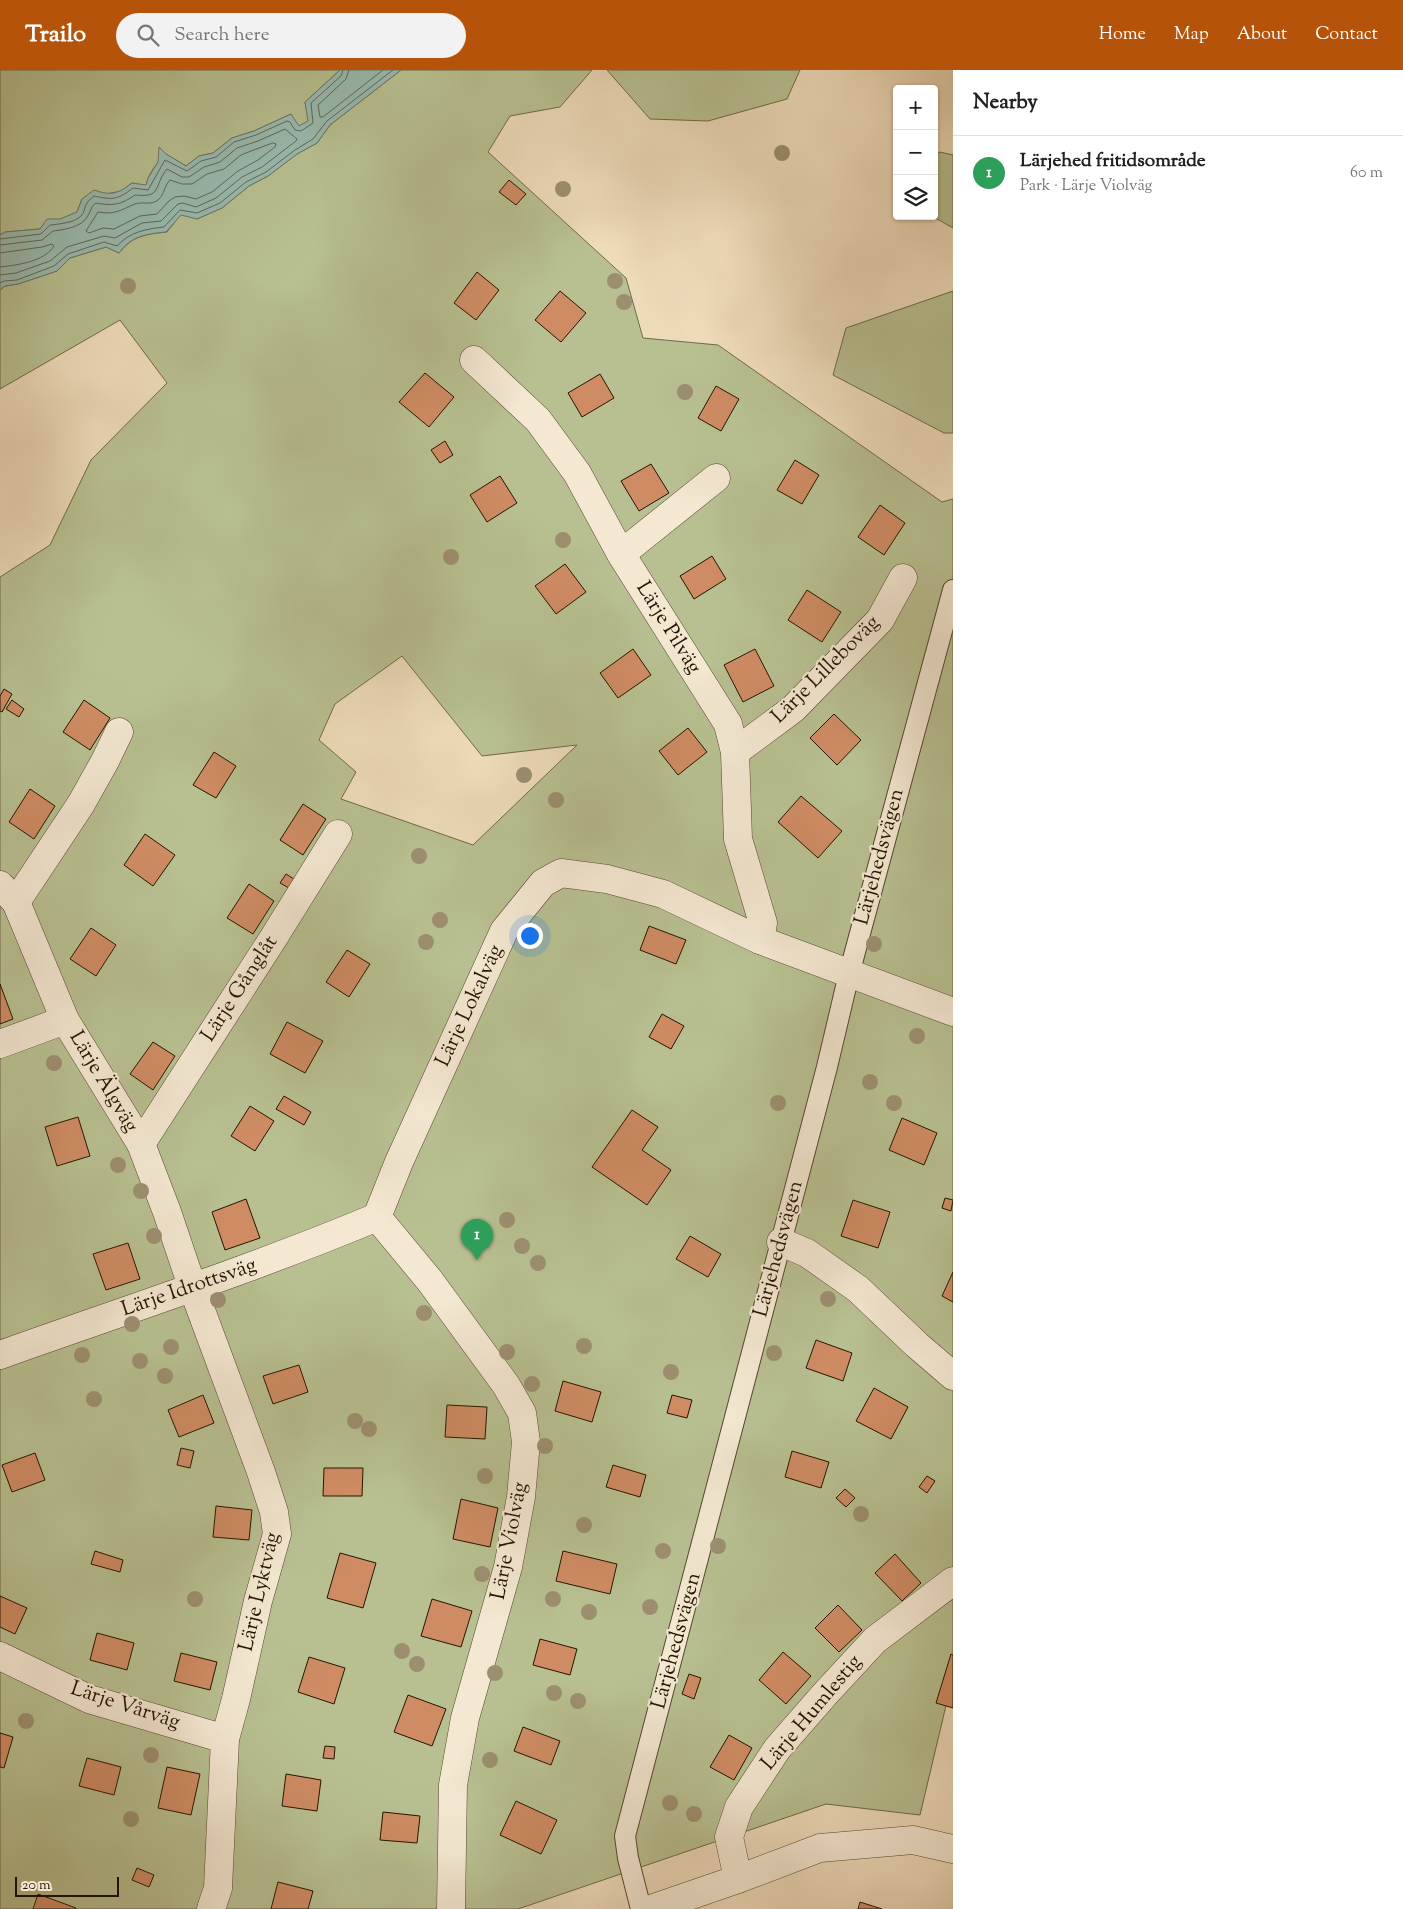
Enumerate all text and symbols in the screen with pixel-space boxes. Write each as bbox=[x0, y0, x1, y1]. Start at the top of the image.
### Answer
search box bbox=[116, 13, 466, 58]
text: Trailo bbox=[25, 18, 86, 52]
icon: search bbox=[134, 21, 162, 49]
text: Search here bbox=[174, 22, 270, 49]
text: Home bbox=[1099, 22, 1146, 48]
text: Map bbox=[1174, 22, 1209, 48]
text: About bbox=[1237, 22, 1287, 48]
text: Contact bbox=[1315, 22, 1378, 48]
map controls bbox=[893, 85, 938, 220]
button: + bbox=[893, 85, 938, 130]
text: Nearby bbox=[973, 88, 1038, 118]
button: − bbox=[893, 130, 938, 175]
text: Lärjehed fritidsområde bbox=[1020, 148, 1206, 175]
text: 1 bbox=[986, 162, 992, 185]
text: 60 m bbox=[1350, 162, 1383, 185]
button: layers bbox=[893, 175, 938, 220]
text: Park · Lärje Violväg bbox=[1020, 175, 1152, 198]
street label: Lärje Pilväg bbox=[628, 576, 708, 680]
street label: Lärje Lilleboväg bbox=[765, 609, 887, 731]
street label: Lärjehedsvägen bbox=[847, 785, 913, 929]
your location bbox=[517, 923, 543, 949]
street label: Lärje Gånglåt bbox=[194, 930, 286, 1048]
street label: Lärje Lokalväg bbox=[429, 940, 511, 1072]
street label: Lärje Älgväg bbox=[61, 1026, 145, 1138]
street label: Lärjehedsvägen bbox=[746, 1177, 812, 1321]
pin: 1 bbox=[461, 1219, 493, 1260]
street label: Lärje Idrottsväg bbox=[117, 1251, 261, 1325]
street label: Lärje Violväg bbox=[484, 1480, 536, 1602]
street label: Lärje Lyktväg bbox=[232, 1529, 288, 1655]
street label: Lärjehedsvägen bbox=[644, 1569, 710, 1713]
street label: Lärje Humlestig bbox=[755, 1649, 869, 1777]
street label: Lärje Vårväg bbox=[66, 1674, 184, 1738]
scale bar bbox=[15, 1874, 119, 1897]
text: 20 m bbox=[22, 1876, 51, 1896]

